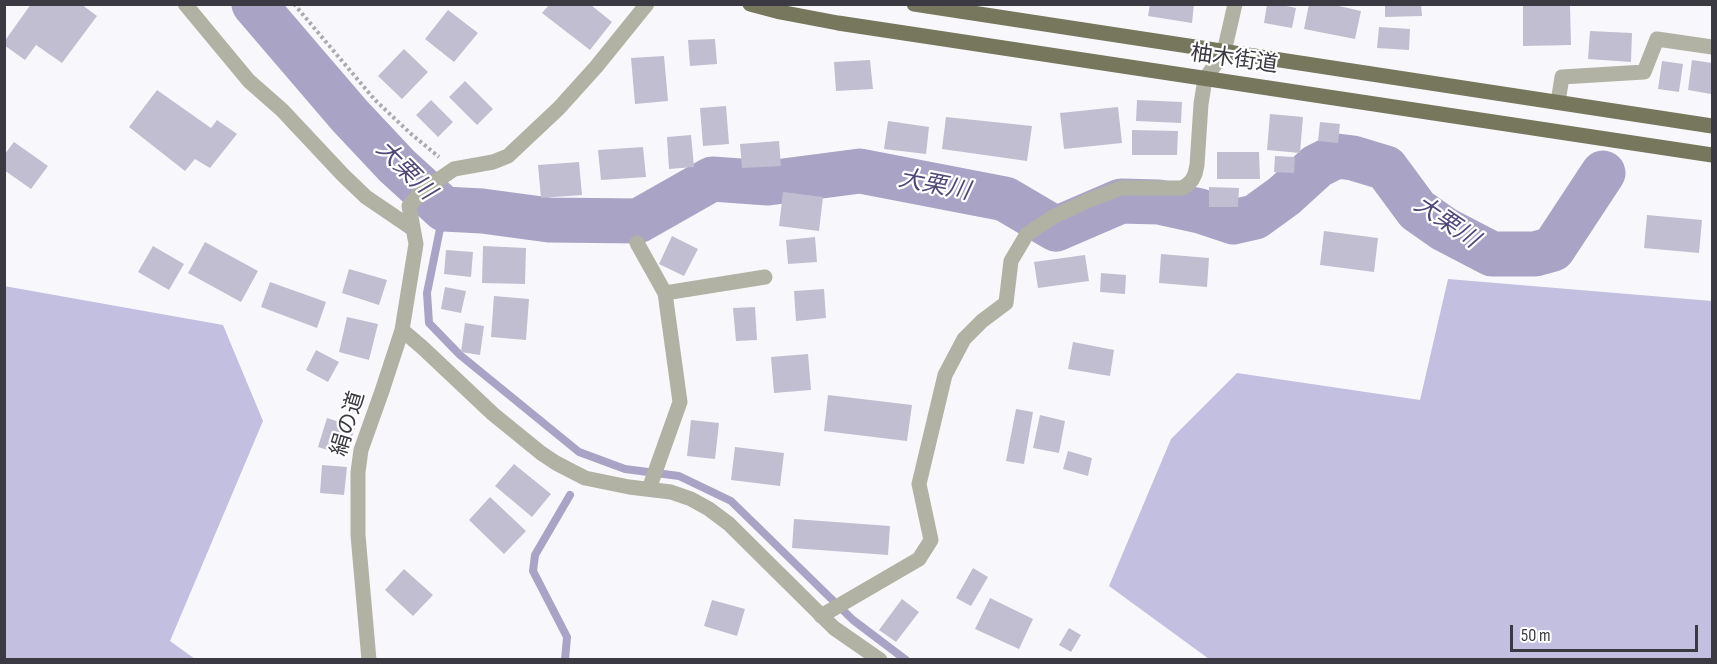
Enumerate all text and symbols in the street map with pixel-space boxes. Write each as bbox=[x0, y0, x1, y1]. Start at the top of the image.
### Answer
street label: 柚木街道 bbox=[1189, 41, 1279, 79]
water label: 大栗川 bbox=[369, 135, 441, 207]
water label: 大栗川 bbox=[896, 165, 972, 207]
water label: 大栗川 bbox=[1408, 191, 1484, 255]
street label: 絹の道 bbox=[327, 389, 371, 459]
scale bar bbox=[1513, 613, 1700, 651]
text: 50 m bbox=[1521, 625, 1551, 646]

